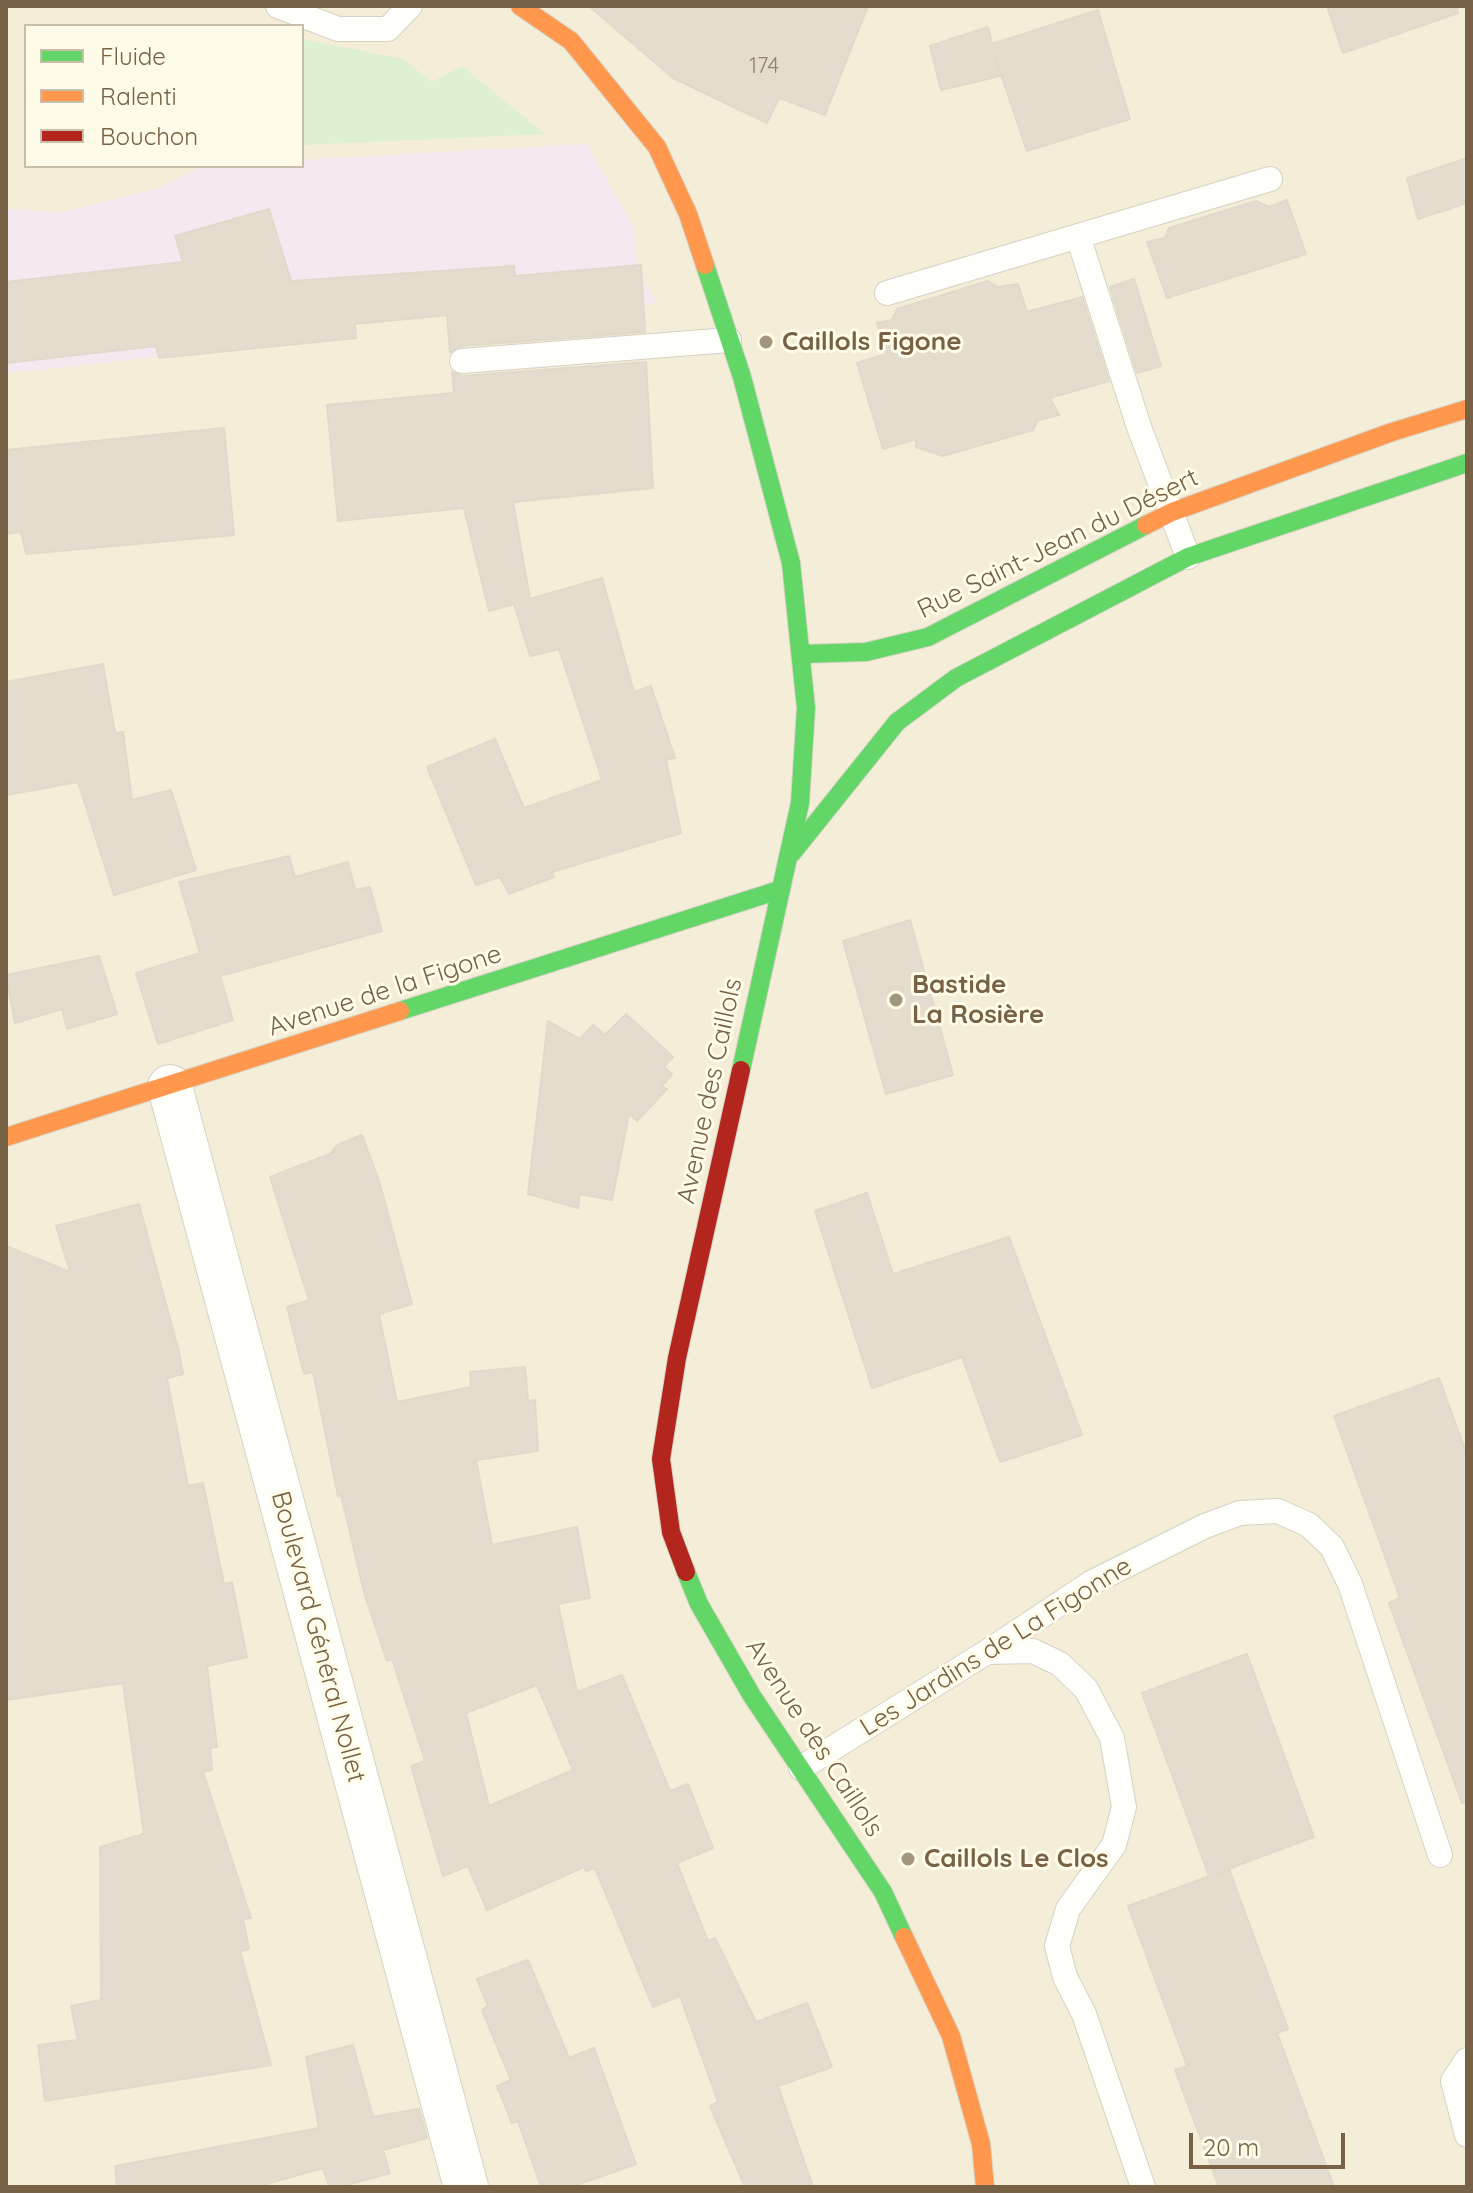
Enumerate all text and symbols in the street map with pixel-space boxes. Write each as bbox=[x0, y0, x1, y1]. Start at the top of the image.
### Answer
legend bbox=[24, 24, 304, 168]
text: Fluide bbox=[100, 41, 166, 71]
house number: 174 bbox=[749, 53, 779, 79]
text: Ralenti bbox=[100, 81, 177, 111]
text: Bouchon bbox=[100, 121, 198, 151]
place label: Caillols Figone bbox=[782, 326, 961, 358]
marker: Caillols Figone bbox=[757, 333, 775, 351]
street label: Rue Saint-Jean du Désert bbox=[912, 462, 1204, 626]
street label: Avenue de la Figone bbox=[264, 938, 506, 1044]
place label: Bastide La Rosière bbox=[912, 969, 1044, 1030]
street label: Avenue des Caillols bbox=[671, 975, 749, 1207]
marker: Bastide La Rosière bbox=[887, 991, 905, 1009]
street label: Boulevard Général Nollet bbox=[264, 1488, 372, 1786]
street label: Les Jardins de La Figonne bbox=[855, 1551, 1137, 1743]
street label: Avenue des Caillols bbox=[738, 1633, 890, 1843]
place label: Caillols Le Clos bbox=[924, 1843, 1109, 1875]
marker: Caillols Le Clos bbox=[899, 1850, 917, 1868]
scale bar bbox=[1193, 2117, 1349, 2167]
text: 20 m bbox=[1203, 2132, 1259, 2162]

